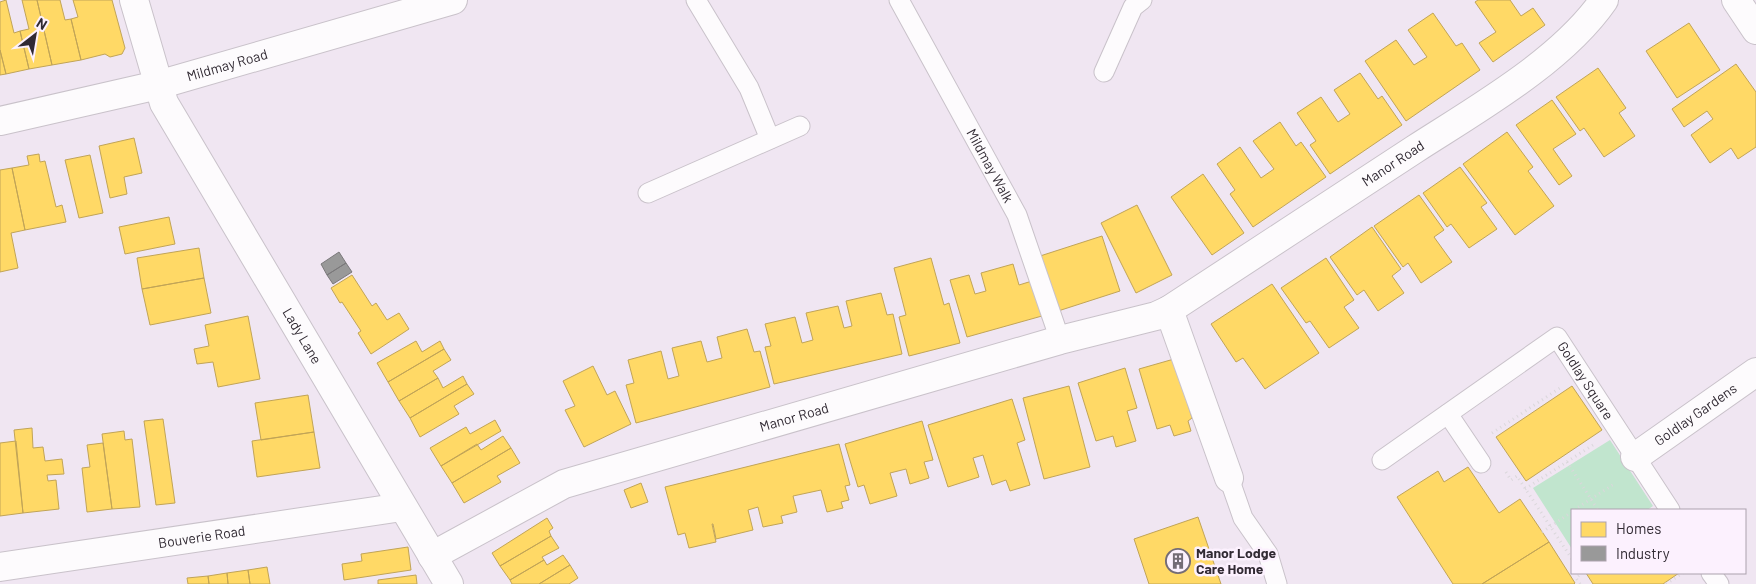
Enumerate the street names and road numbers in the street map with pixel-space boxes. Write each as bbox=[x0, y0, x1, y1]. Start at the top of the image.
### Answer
street label: Mildmay Road bbox=[185, 45, 269, 84]
street label: Mildmay Walk bbox=[963, 126, 1017, 205]
street label: Manor Road bbox=[1358, 136, 1427, 190]
street label: Lady Lane bbox=[279, 305, 326, 367]
street label: Goldlay Square bbox=[1554, 338, 1618, 423]
street label: Goldlay Gardens bbox=[1651, 379, 1740, 449]
street label: Manor Road bbox=[757, 399, 831, 435]
street label: Bouverie Road bbox=[157, 522, 246, 551]

